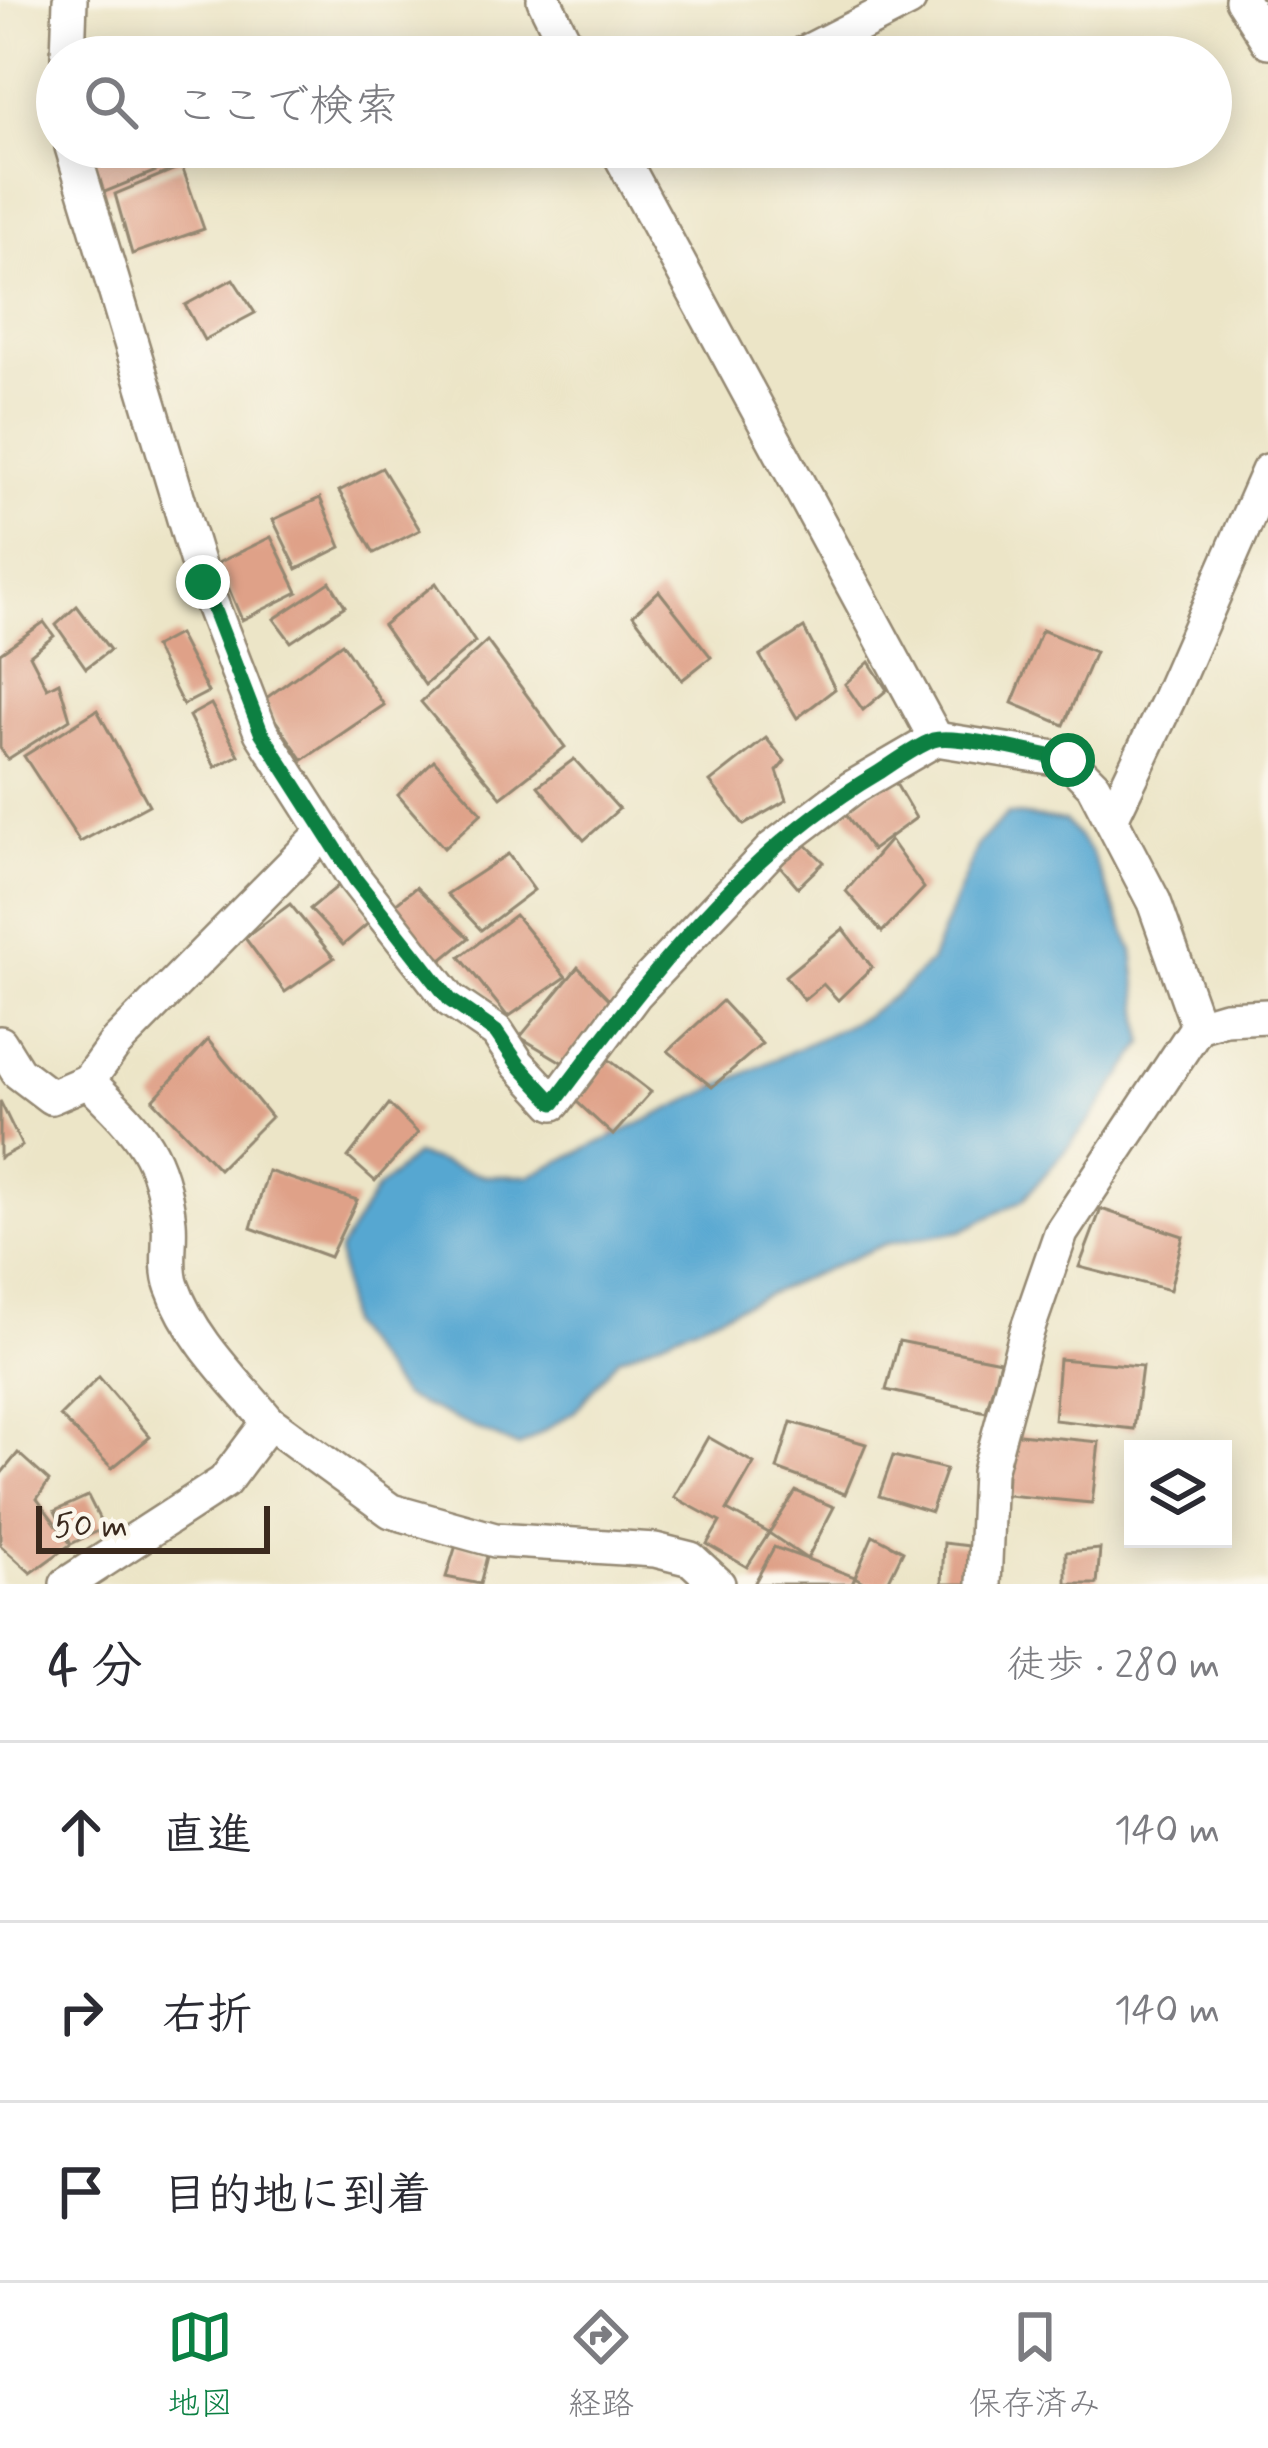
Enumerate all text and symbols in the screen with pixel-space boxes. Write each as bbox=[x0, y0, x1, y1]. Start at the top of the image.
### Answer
search box bbox=[36, 36, 1232, 168]
icon: search bbox=[78, 69, 144, 135]
text: ここで検索 bbox=[174, 78, 399, 137]
route end bbox=[176, 555, 230, 609]
route start bbox=[1041, 733, 1095, 787]
map controls bbox=[1124, 1440, 1232, 1548]
button: layers bbox=[1124, 1440, 1232, 1548]
scale bar bbox=[36, 1500, 270, 1553]
text: 50 m bbox=[54, 1505, 128, 1549]
text: 4 分 bbox=[48, 1635, 142, 1701]
text: 徒歩 · 280 m bbox=[1007, 1641, 1220, 1692]
icon: ahead bbox=[48, 1799, 114, 1865]
text: 140 m bbox=[1114, 1806, 1220, 1857]
text: 直進 bbox=[162, 1807, 252, 1866]
icon: right bbox=[48, 1979, 114, 2045]
text: 140 m bbox=[1114, 1986, 1220, 2037]
text: 右折 bbox=[162, 1987, 252, 2046]
icon: arrive bbox=[48, 2159, 114, 2225]
text: 目的地に到着 bbox=[162, 2167, 432, 2226]
tab: 地図 bbox=[167, 2304, 233, 2427]
tab: 経路 bbox=[568, 2304, 634, 2427]
tab: 保存済み bbox=[969, 2304, 1101, 2427]

